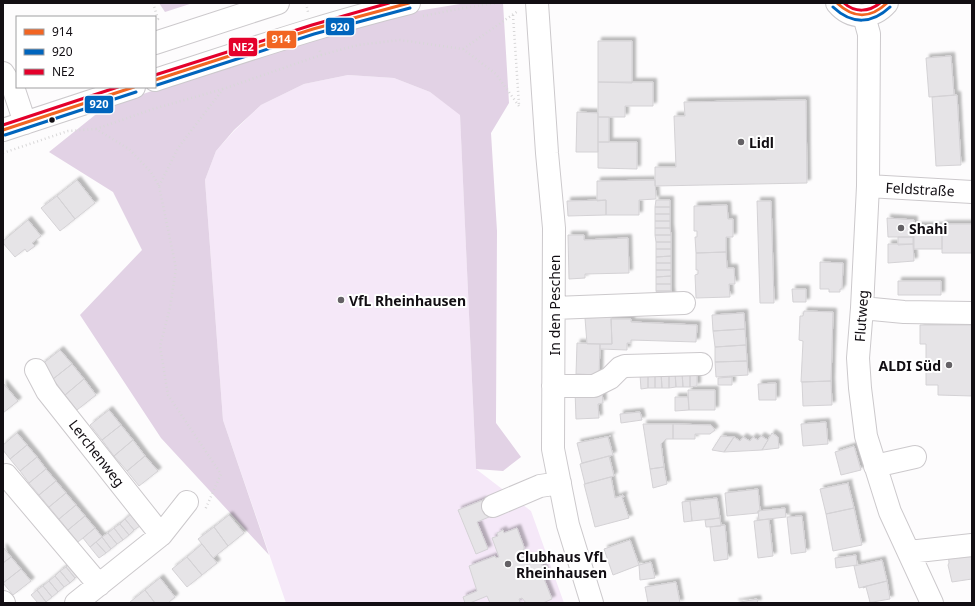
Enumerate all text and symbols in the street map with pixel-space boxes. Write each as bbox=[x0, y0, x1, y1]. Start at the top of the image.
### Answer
legend bbox=[16, 16, 156, 88]
line badge: 920 bbox=[325, 17, 355, 36]
text: 920 bbox=[331, 19, 349, 34]
text: 914 bbox=[52, 23, 73, 40]
line badge: 914 bbox=[266, 30, 297, 49]
text: 914 bbox=[272, 31, 291, 46]
line badge: NE2 bbox=[228, 37, 258, 57]
text: NE2 bbox=[232, 39, 254, 54]
text: 920 bbox=[52, 43, 73, 60]
text: NE2 bbox=[52, 63, 75, 80]
line badge: 920 bbox=[84, 95, 114, 114]
text: 920 bbox=[90, 96, 108, 111]
unlabelled marker bbox=[47, 115, 57, 125]
place label: Lidl bbox=[749, 133, 774, 152]
marker: Lidl bbox=[736, 137, 746, 147]
street label: Feldstraße bbox=[885, 178, 955, 200]
place label: Shahi bbox=[909, 219, 948, 238]
marker: Shahi bbox=[896, 223, 906, 233]
street label: In den Peschen bbox=[545, 255, 564, 355]
street label: Flutweg bbox=[850, 289, 872, 343]
place label: VfL Rheinhausen bbox=[349, 291, 466, 310]
marker: VfL Rheinhausen bbox=[336, 295, 346, 305]
place label: ALDI Süd bbox=[878, 356, 941, 375]
marker: ALDI Süd bbox=[944, 360, 954, 370]
street label: Lerchenweg bbox=[65, 416, 129, 490]
place label: Clubhaus VfL Rheinhausen bbox=[516, 547, 607, 582]
marker: Clubhaus VfL Rheinhausen bbox=[503, 559, 513, 569]

